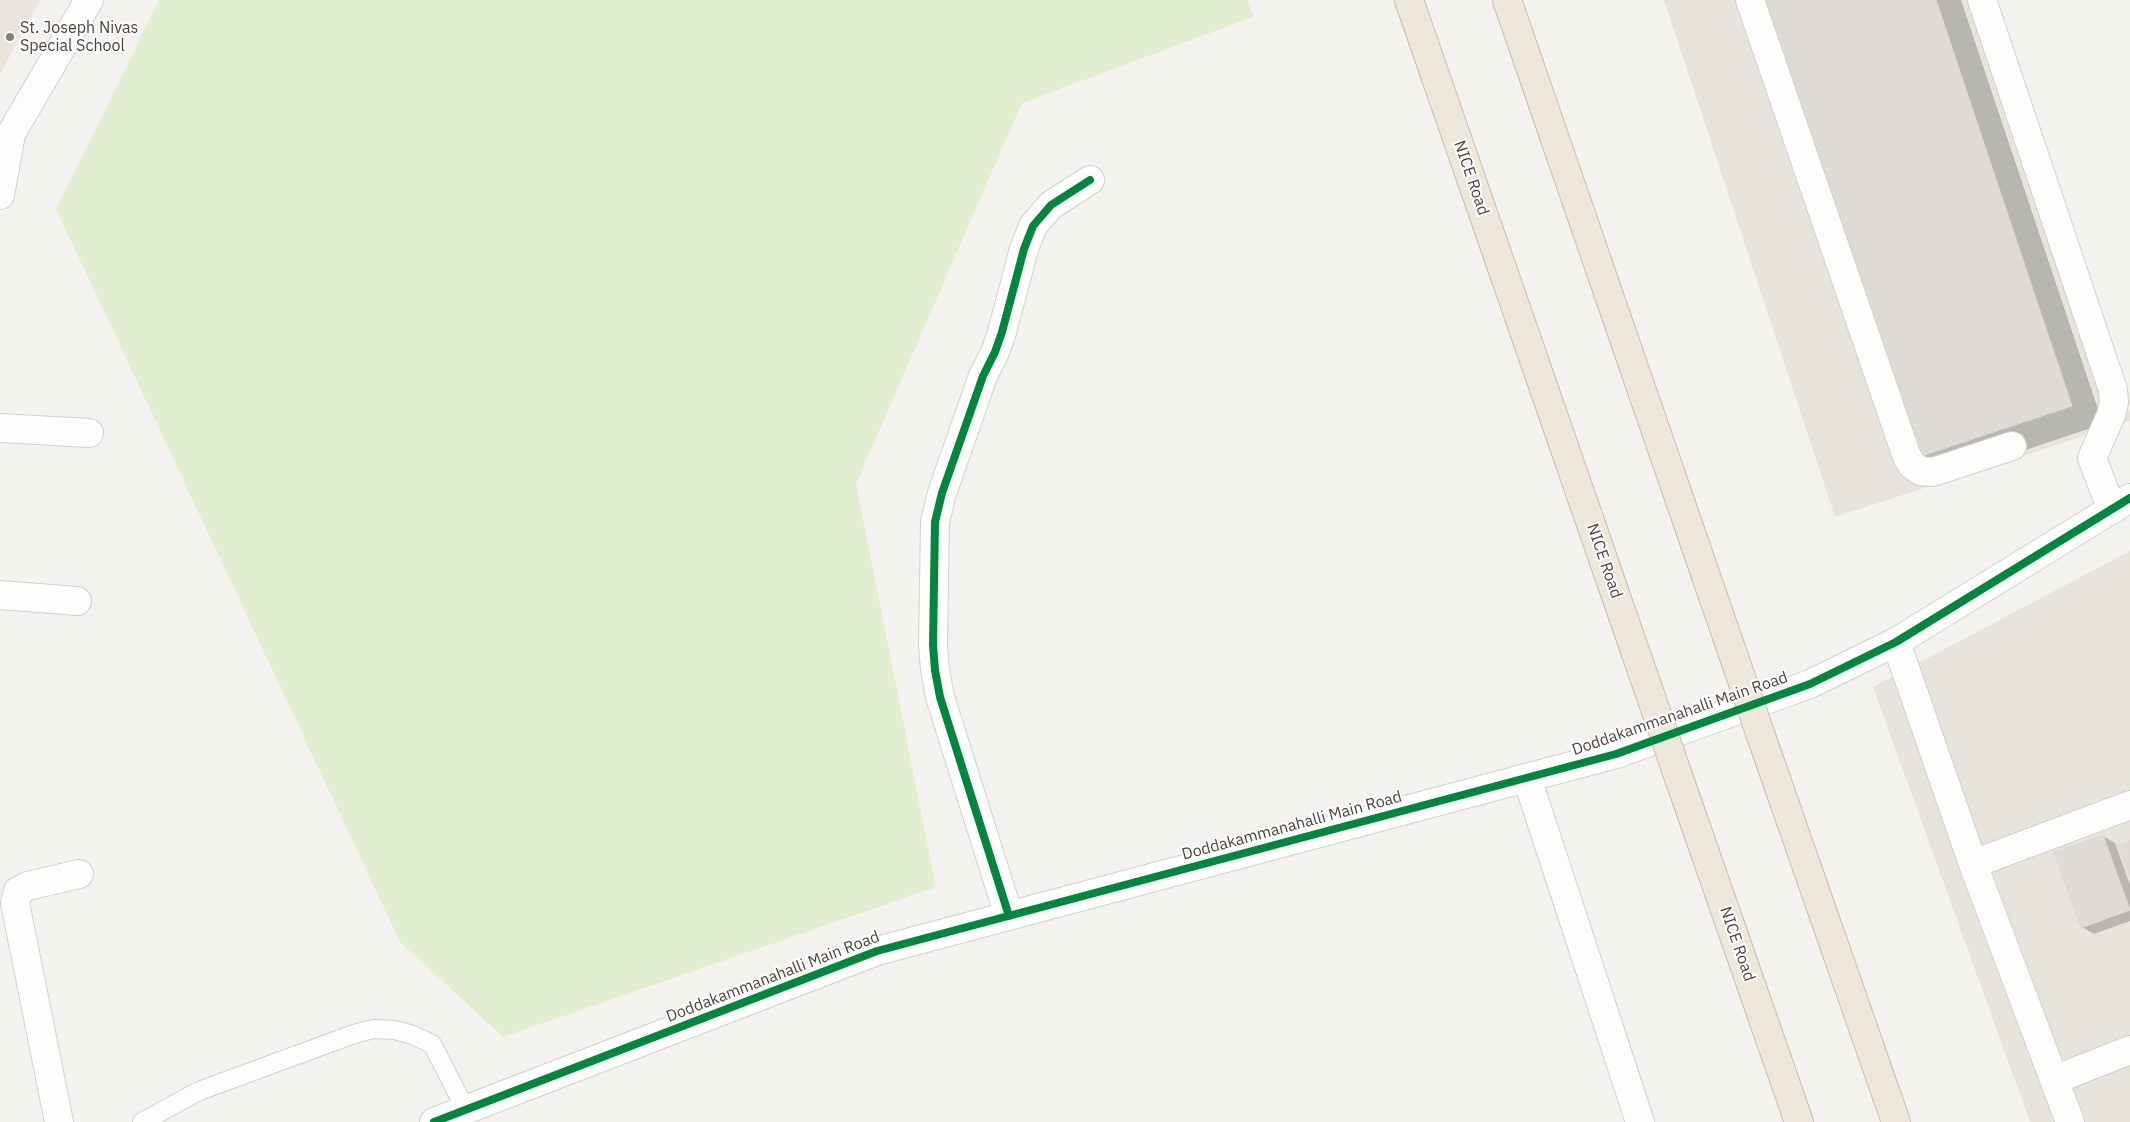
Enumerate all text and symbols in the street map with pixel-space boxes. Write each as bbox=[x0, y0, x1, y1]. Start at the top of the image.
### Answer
place label: St. Joseph Nivas Special School bbox=[20, 18, 138, 56]
marker: St. Joseph Nivas Special School bbox=[4, 31, 16, 43]
street label: NICE Road bbox=[1449, 138, 1493, 218]
street label: NICE Road bbox=[1582, 521, 1626, 601]
street label: Doddakammanahalli Main Road bbox=[1570, 668, 1790, 760]
street label: Doddakammanahalli Main Road bbox=[1180, 787, 1404, 865]
street label: NICE Road bbox=[1715, 904, 1759, 984]
street label: Doddakammanahalli Main Road bbox=[664, 927, 882, 1027]

